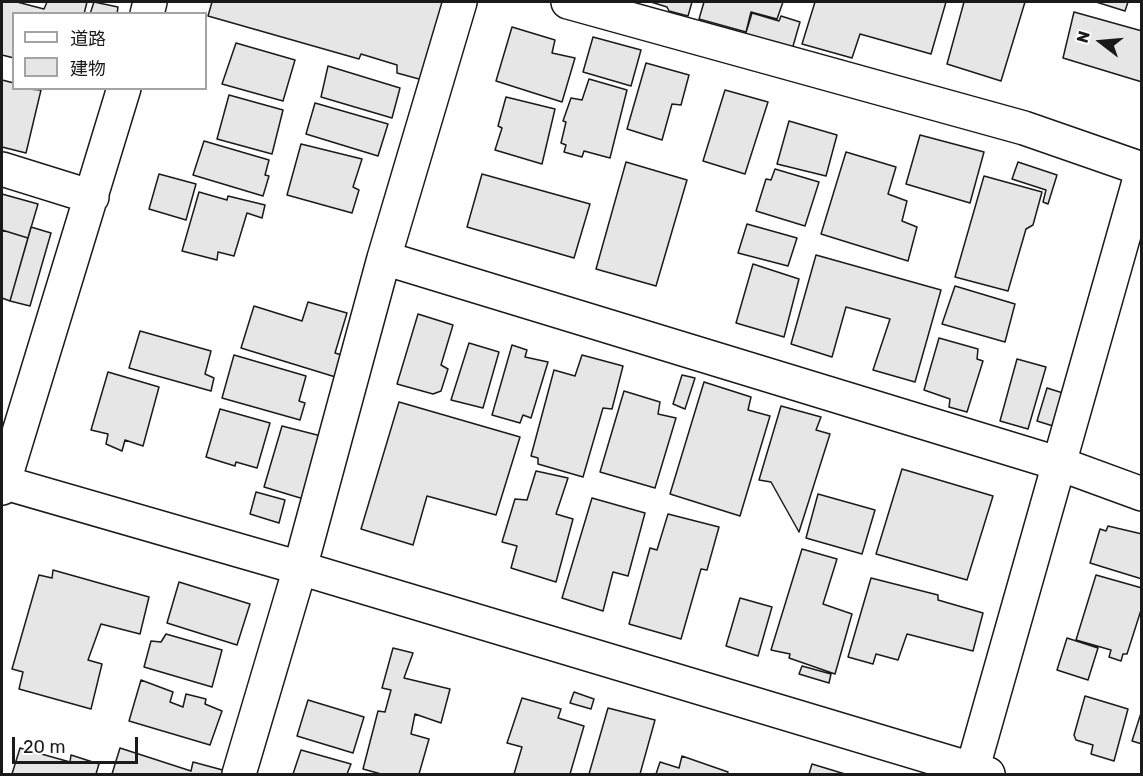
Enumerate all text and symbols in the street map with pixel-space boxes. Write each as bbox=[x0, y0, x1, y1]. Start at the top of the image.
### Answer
legend bbox=[12, 12, 207, 90]
north arrow bbox=[1071, 12, 1131, 72]
text: 道路 bbox=[70, 28, 106, 50]
text: N bbox=[1072, 29, 1094, 45]
text: 建物 bbox=[70, 58, 106, 80]
scale bar bbox=[15, 725, 141, 763]
text: 20 m bbox=[23, 736, 65, 758]

